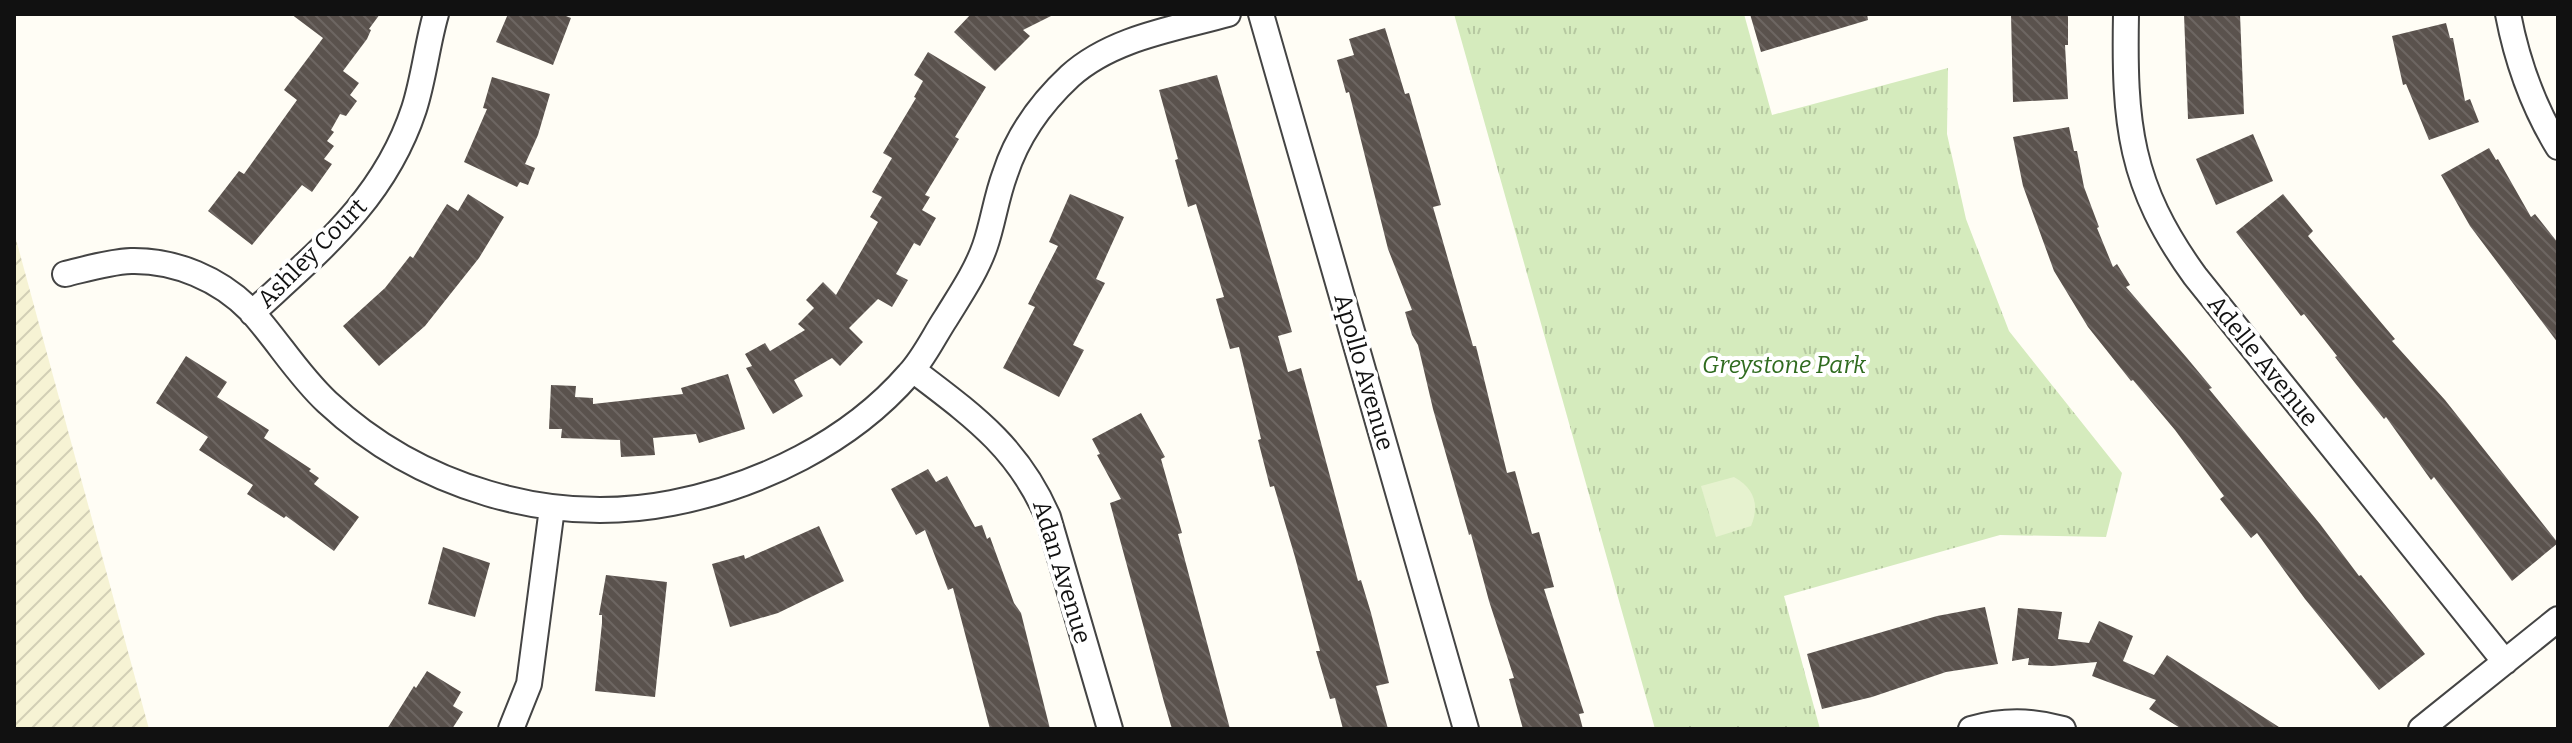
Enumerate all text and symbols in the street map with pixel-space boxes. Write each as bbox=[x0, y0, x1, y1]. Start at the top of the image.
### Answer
street label: Ashley Court bbox=[252, 192, 373, 313]
street label: Adelle Avenue bbox=[2202, 290, 2324, 432]
street label: Apollo Avenue bbox=[1328, 291, 1400, 453]
park label: Greystone Park bbox=[1702, 351, 1867, 379]
street label: Adan Avenue bbox=[1027, 497, 1097, 647]

